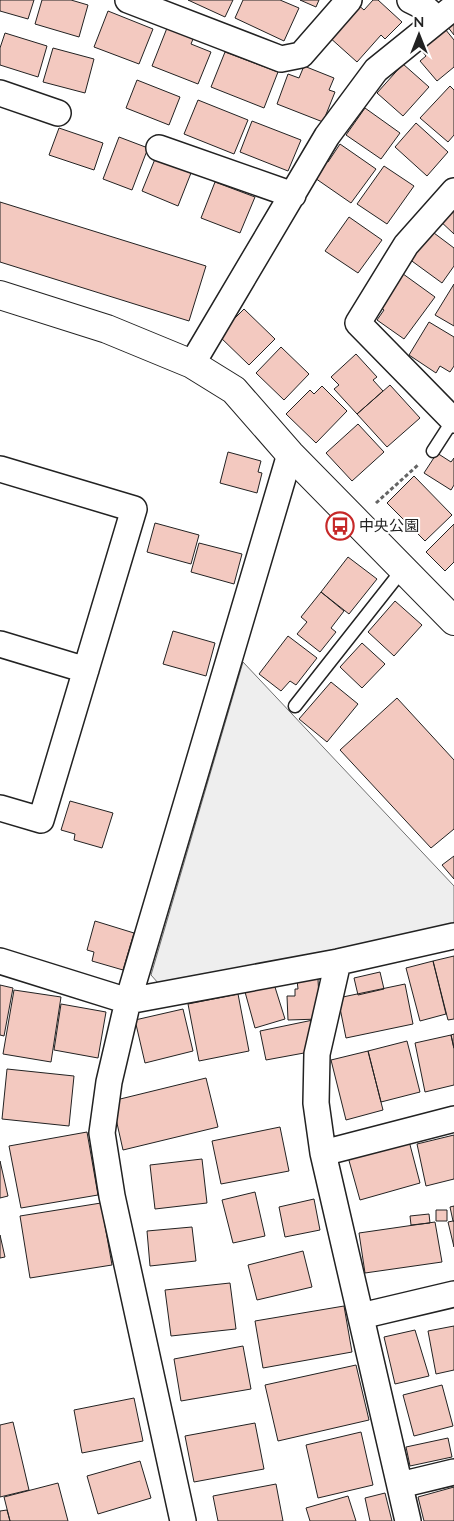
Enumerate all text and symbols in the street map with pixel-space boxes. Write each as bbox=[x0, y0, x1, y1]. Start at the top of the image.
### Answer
north arrow bbox=[394, 10, 444, 60]
text: N bbox=[414, 13, 424, 30]
bus stop icon: 中央公園 bbox=[325, 511, 355, 541]
place label: 中央公園 bbox=[359, 516, 419, 534]

